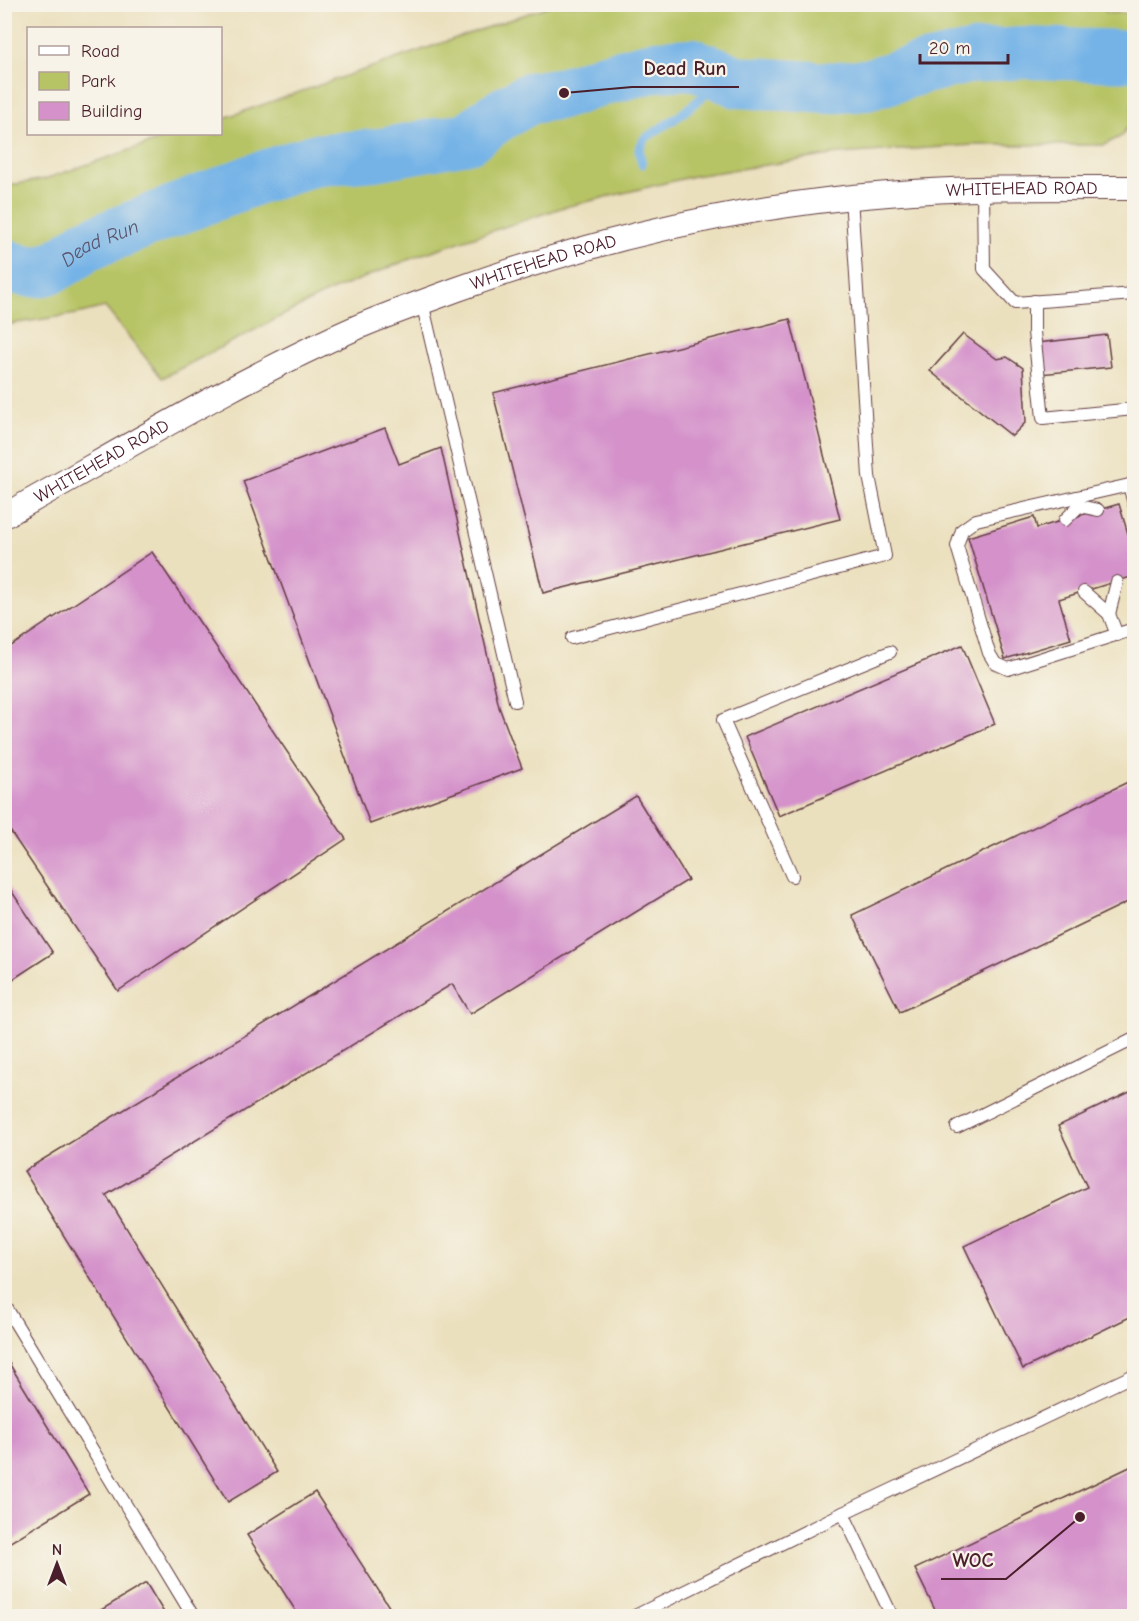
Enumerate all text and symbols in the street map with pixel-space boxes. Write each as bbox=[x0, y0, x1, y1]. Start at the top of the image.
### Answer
legend bbox=[27, 27, 222, 135]
scale bar bbox=[920, 27, 1008, 65]
text: 20 m bbox=[929, 38, 970, 59]
text: Road bbox=[81, 41, 120, 62]
callout: Dead Run bbox=[632, 49, 739, 87]
text: Dead Run bbox=[644, 57, 726, 80]
text: Park bbox=[81, 71, 116, 92]
text: Building bbox=[81, 101, 143, 122]
street label: WHITEHEAD ROAD bbox=[945, 178, 1098, 201]
water label: Dead Run bbox=[57, 215, 142, 272]
street label: WHITEHEAD ROAD bbox=[468, 230, 619, 295]
street label: WHITEHEAD ROAD bbox=[31, 415, 173, 508]
north arrow bbox=[27, 1534, 87, 1594]
text: N bbox=[52, 1541, 62, 1559]
callout: WOC bbox=[941, 1541, 1006, 1579]
text: WOC bbox=[953, 1549, 994, 1572]

